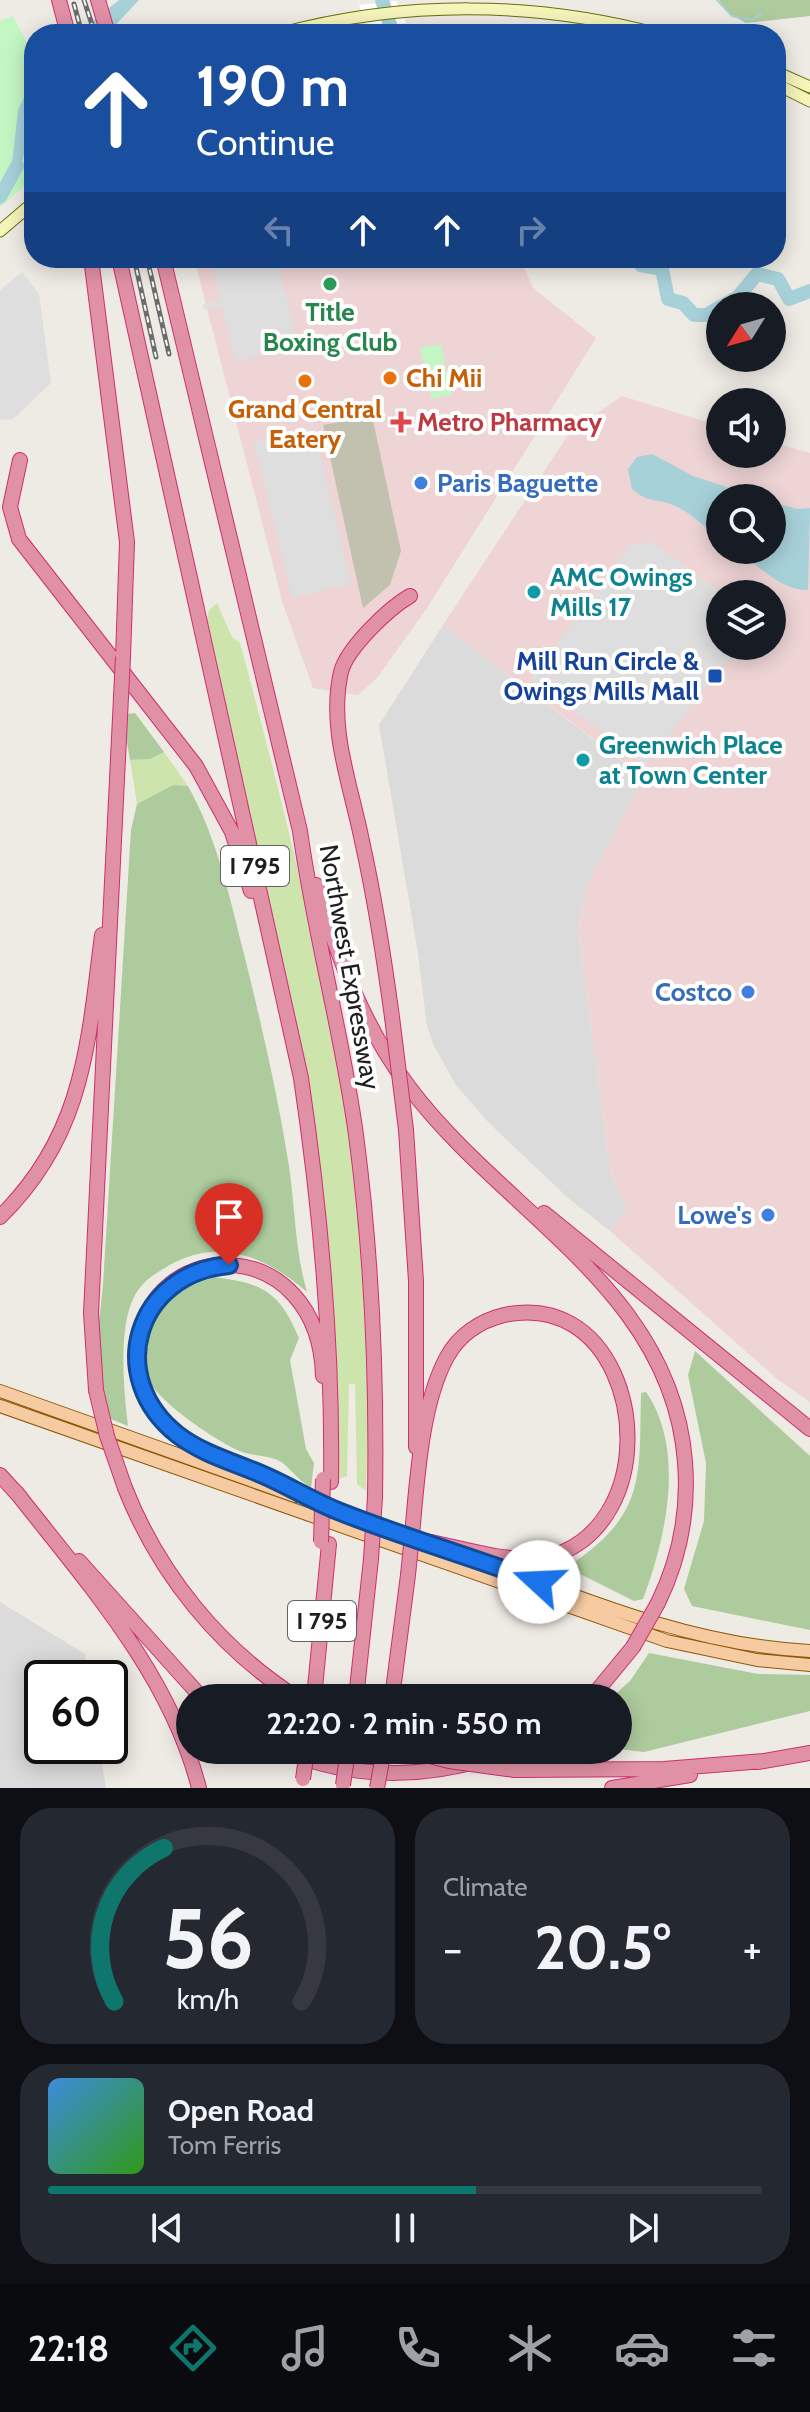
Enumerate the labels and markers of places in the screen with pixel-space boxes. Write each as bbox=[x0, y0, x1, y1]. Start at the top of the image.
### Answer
marker: Title Boxing Club bbox=[321, 275, 339, 293]
place label: Title Boxing Club bbox=[263, 296, 397, 358]
place label: Chi Mii bbox=[406, 362, 482, 394]
marker: Chi Mii bbox=[381, 369, 399, 387]
marker: Grand Central Eatery bbox=[296, 372, 314, 390]
place label: Grand Central Eatery bbox=[228, 393, 382, 455]
place label: Metro Pharmacy bbox=[417, 406, 602, 438]
marker: Metro Pharmacy bbox=[392, 413, 410, 431]
place label: Paris Baguette bbox=[437, 467, 598, 499]
marker: Paris Baguette bbox=[412, 474, 430, 492]
place label: AMC Owings Mills 17 bbox=[550, 561, 693, 623]
marker: AMC Owings Mills 17 bbox=[525, 583, 543, 601]
place label: Mill Run Circle & Owings Mills Mall bbox=[504, 645, 700, 707]
marker: Mill Run Circle & Owings Mills Mall bbox=[706, 667, 724, 685]
place label: Greenwich Place at Town Center bbox=[599, 729, 783, 791]
marker: Greenwich Place at Town Center bbox=[574, 751, 592, 769]
place label: Costco bbox=[655, 976, 732, 1008]
marker: Costco bbox=[739, 983, 757, 1001]
pin bbox=[195, 1183, 263, 1265]
place label: Lowe's bbox=[677, 1199, 752, 1231]
marker: Lowe's bbox=[759, 1206, 777, 1224]

